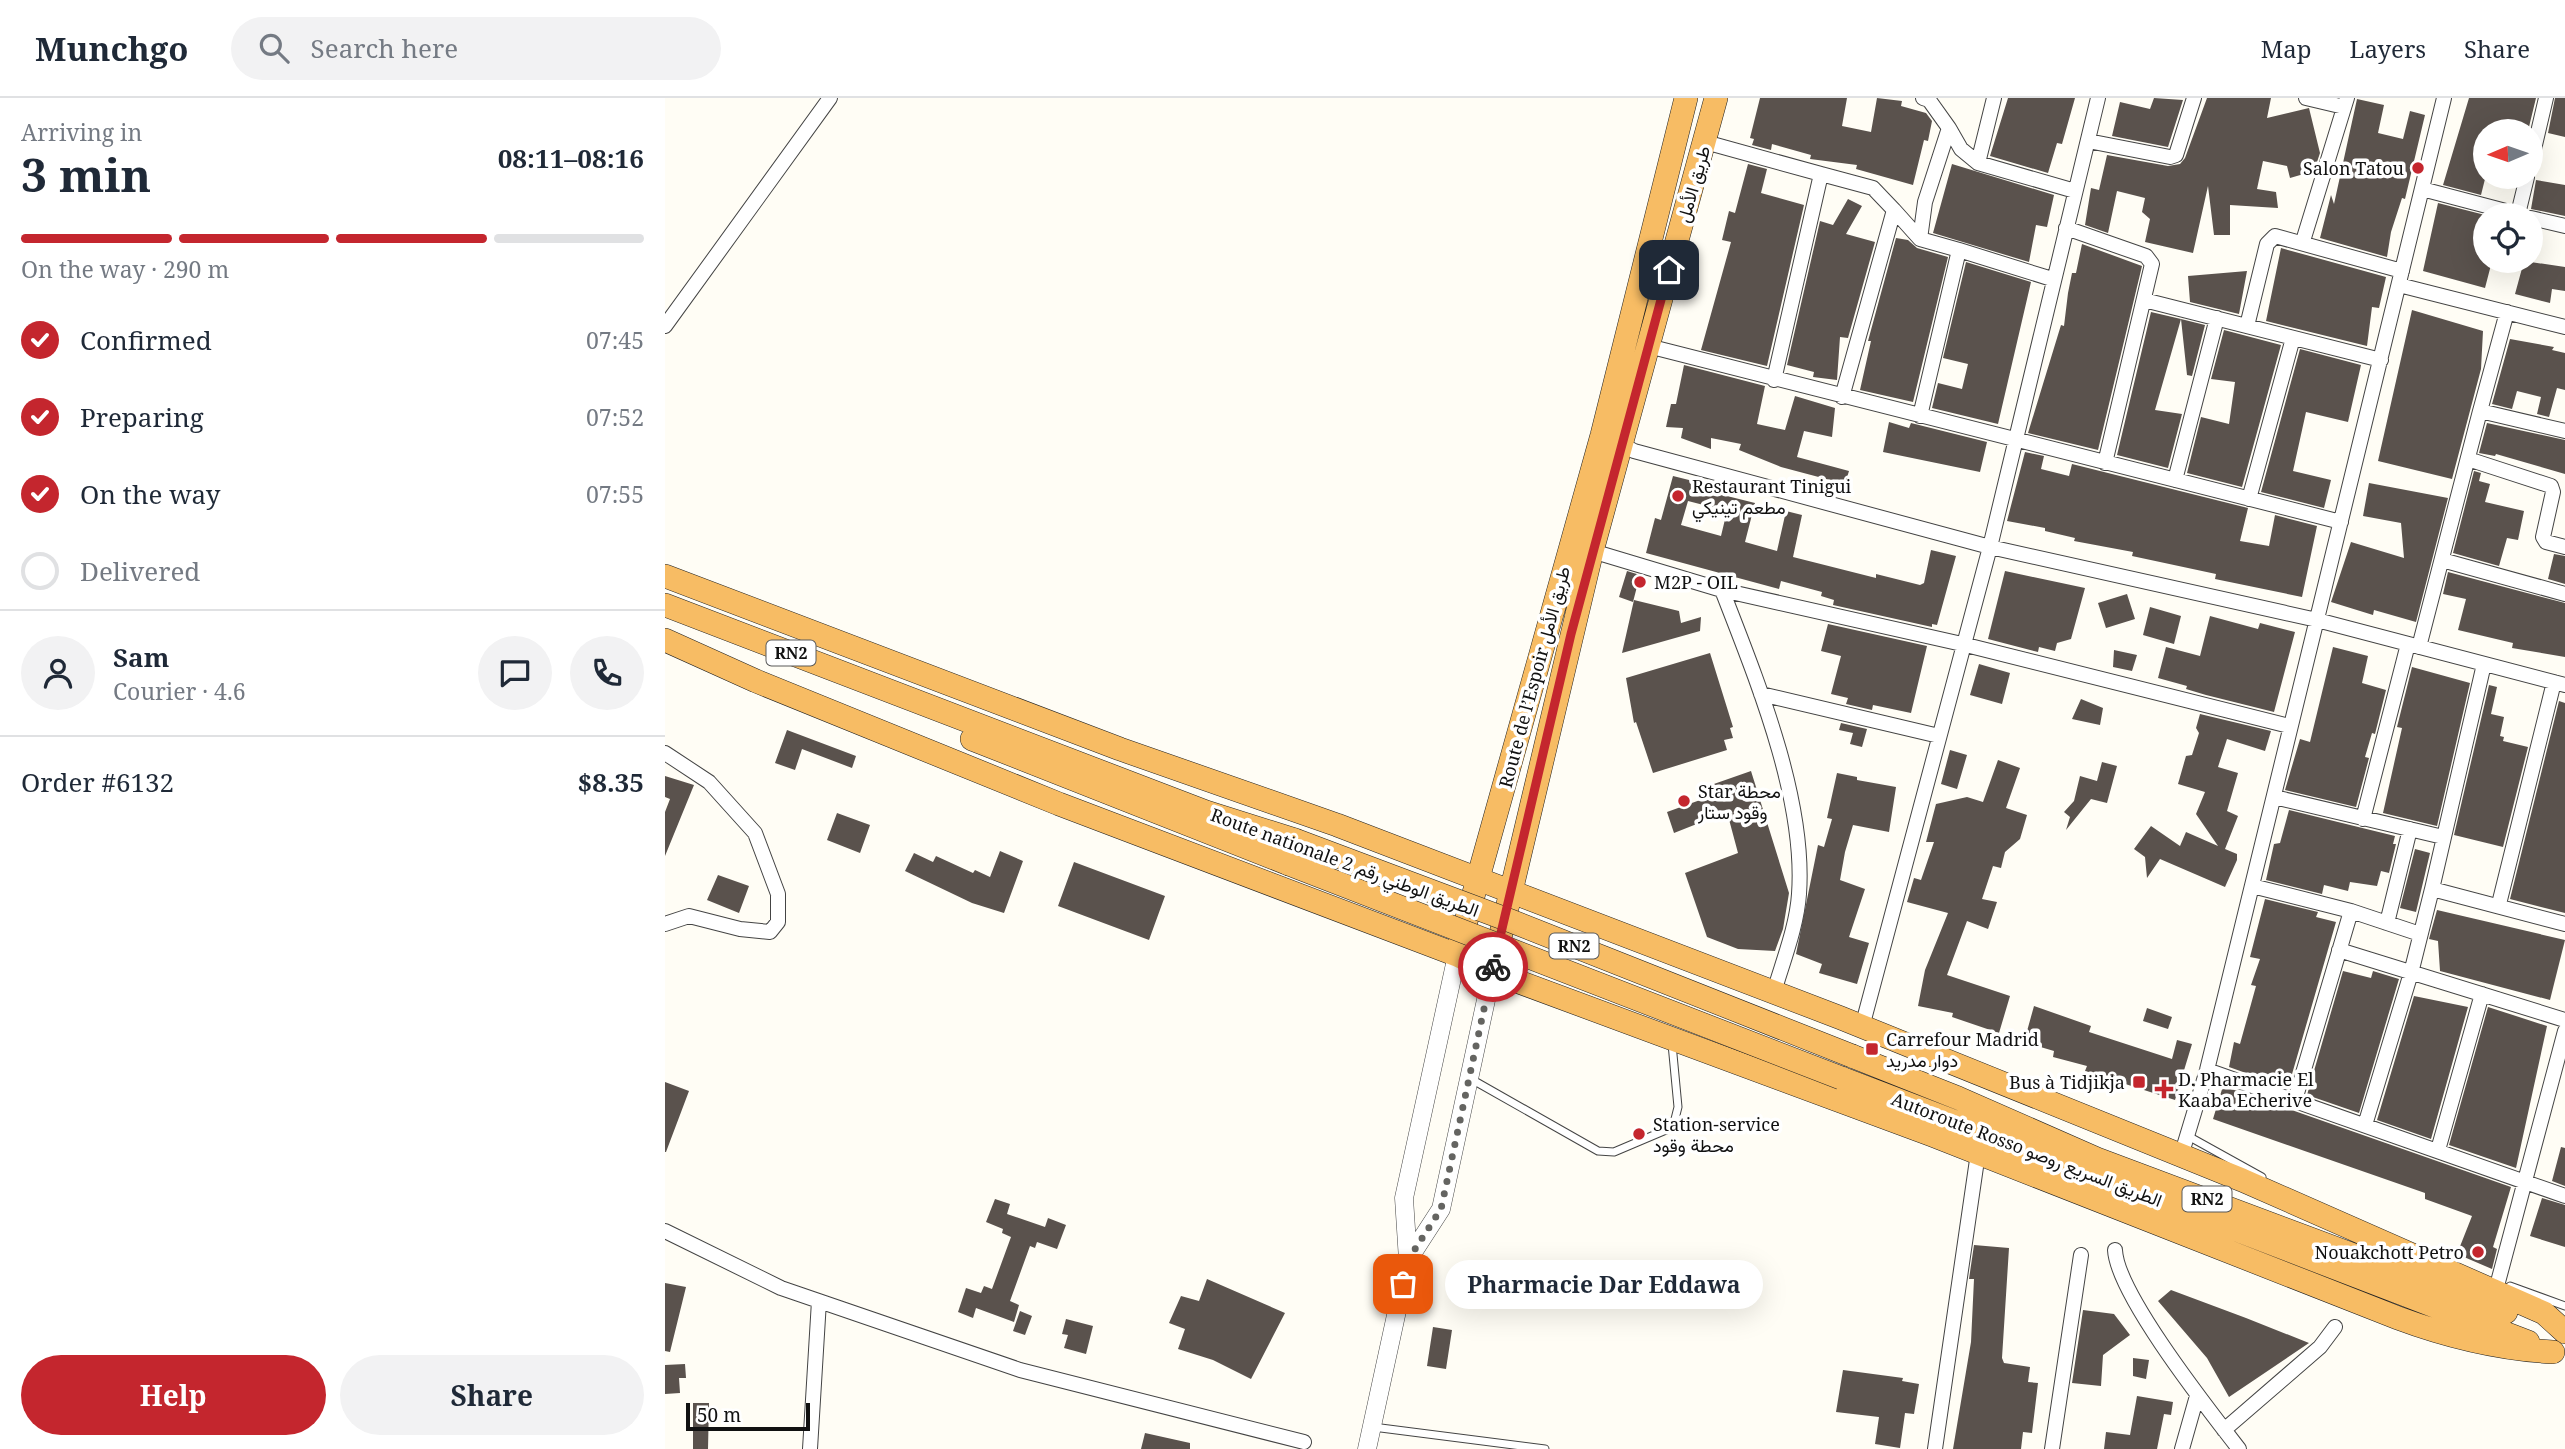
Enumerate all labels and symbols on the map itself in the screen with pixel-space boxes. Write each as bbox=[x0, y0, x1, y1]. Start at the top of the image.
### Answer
north arrow bbox=[2473, 119, 2543, 189]
street label: طريق الأمل bbox=[1671, 143, 1715, 225]
place label: Salon Tatou bbox=[2303, 156, 2405, 180]
marker: Salon Tatou bbox=[2410, 160, 2426, 176]
pin bbox=[1639, 240, 1699, 300]
place label: Restaurant Tinigui مطعم تينيكي bbox=[1692, 474, 1852, 523]
marker: Restaurant Tinigui مطعم تينيكي bbox=[1670, 488, 1686, 504]
street label: Route de l’Espoir طريق الأمل bbox=[1493, 564, 1575, 790]
place label: M2P - OIL bbox=[1654, 570, 1738, 594]
marker: M2P - OIL bbox=[1632, 574, 1648, 590]
road number: RN2 bbox=[767, 640, 815, 666]
place label: Star محطة وقود ستار bbox=[1697, 779, 1781, 824]
marker: Star محطة وقود ستار bbox=[1676, 793, 1692, 809]
street label: Route nationale الطريق الوطني رقم 2 bbox=[1206, 802, 1482, 926]
courier bbox=[1458, 932, 1528, 1002]
road number: RN2 bbox=[1549, 933, 1599, 958]
place label: Carrefour Madrid دوار مدريد bbox=[1886, 1027, 2039, 1072]
marker: Carrefour Madrid دوار مدريد bbox=[1864, 1041, 1880, 1057]
place label: D. Pharmacie El Kaaba Echerive bbox=[2178, 1067, 2314, 1112]
place label: Bus à Tidjikja bbox=[2009, 1070, 2125, 1094]
marker: Bus à Tidjikja bbox=[2131, 1074, 2147, 1090]
marker: D. Pharmacie El Kaaba Echerive bbox=[2156, 1081, 2172, 1097]
street label: Autoroute Rosso الطريق السريع روصو bbox=[1888, 1086, 2166, 1213]
place label: Station-service محطة وقود bbox=[1653, 1112, 1780, 1157]
marker: Station-service محطة وقود bbox=[1631, 1126, 1647, 1142]
road number: RN2 bbox=[2183, 1186, 2231, 1212]
place label: Nouakchott Petro bbox=[2314, 1240, 2464, 1264]
marker: Nouakchott Petro bbox=[2470, 1244, 2486, 1260]
pin bbox=[1373, 1254, 1433, 1314]
callout: Pharmacie Dar Eddawa bbox=[1445, 1260, 1763, 1308]
scale bar bbox=[686, 1400, 810, 1432]

